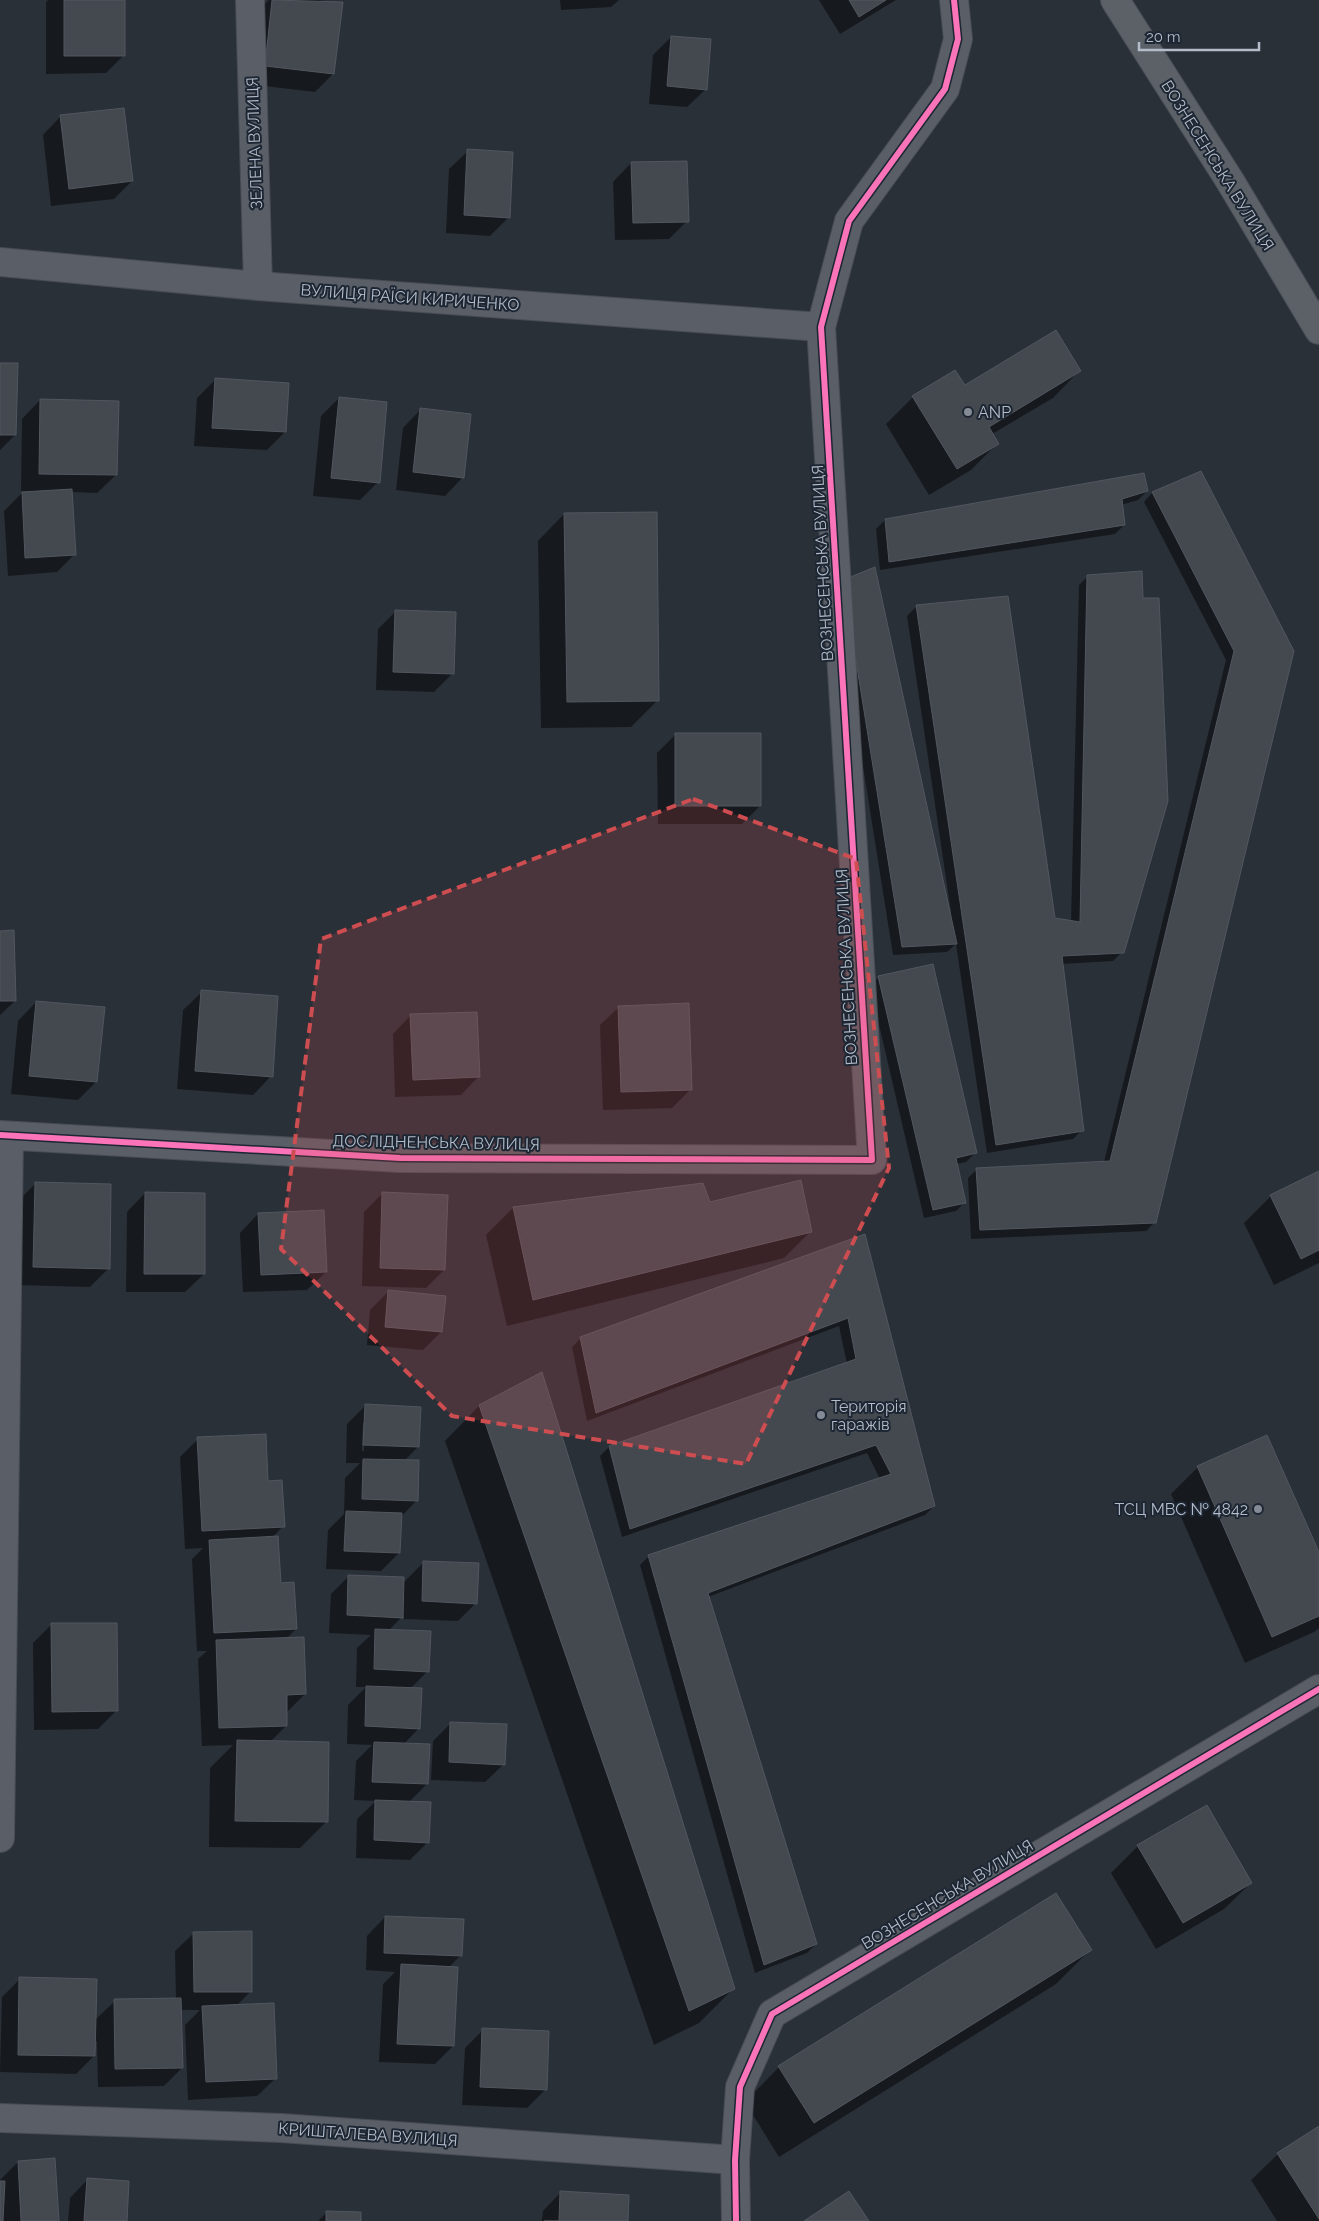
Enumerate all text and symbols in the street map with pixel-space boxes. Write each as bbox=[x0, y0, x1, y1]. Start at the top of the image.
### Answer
scale bar bbox=[1139, 20, 1259, 52]
text: 20 m bbox=[1146, 28, 1181, 46]
street label: ЗЕЛЕНА ВУЛИЦЯ bbox=[243, 77, 266, 209]
street label: ВОЗНЕСЕНСЬКА ВУЛИЦЯ bbox=[1157, 77, 1278, 254]
street label: ВУЛИЦЯ РАЇСИ КИРИЧЕНКО bbox=[300, 279, 520, 315]
place label: ANP bbox=[978, 403, 1011, 422]
marker: ANP bbox=[962, 406, 974, 418]
street label: ВОЗНЕСЕНСЬКА ВУЛИЦЯ bbox=[808, 464, 837, 662]
street label: ВОЗНЕСЕНСЬКА ВУЛИЦЯ bbox=[832, 868, 861, 1066]
street label: ДОСЛІДНЕНСЬКА ВУЛИЦЯ bbox=[332, 1131, 540, 1154]
place label: Територія гаражів bbox=[831, 1397, 907, 1434]
marker: Територія гаражів bbox=[815, 1409, 827, 1421]
place label: ТСЦ МВС № 4842 bbox=[1114, 1500, 1248, 1519]
marker: ТСЦ МВС № 4842 bbox=[1252, 1503, 1264, 1515]
street label: ВОЗНЕСЕНСЬКА ВУЛИЦЯ bbox=[858, 1836, 1036, 1953]
street label: КРИШТАЛЕВА ВУЛИЦЯ bbox=[278, 2119, 458, 2150]

